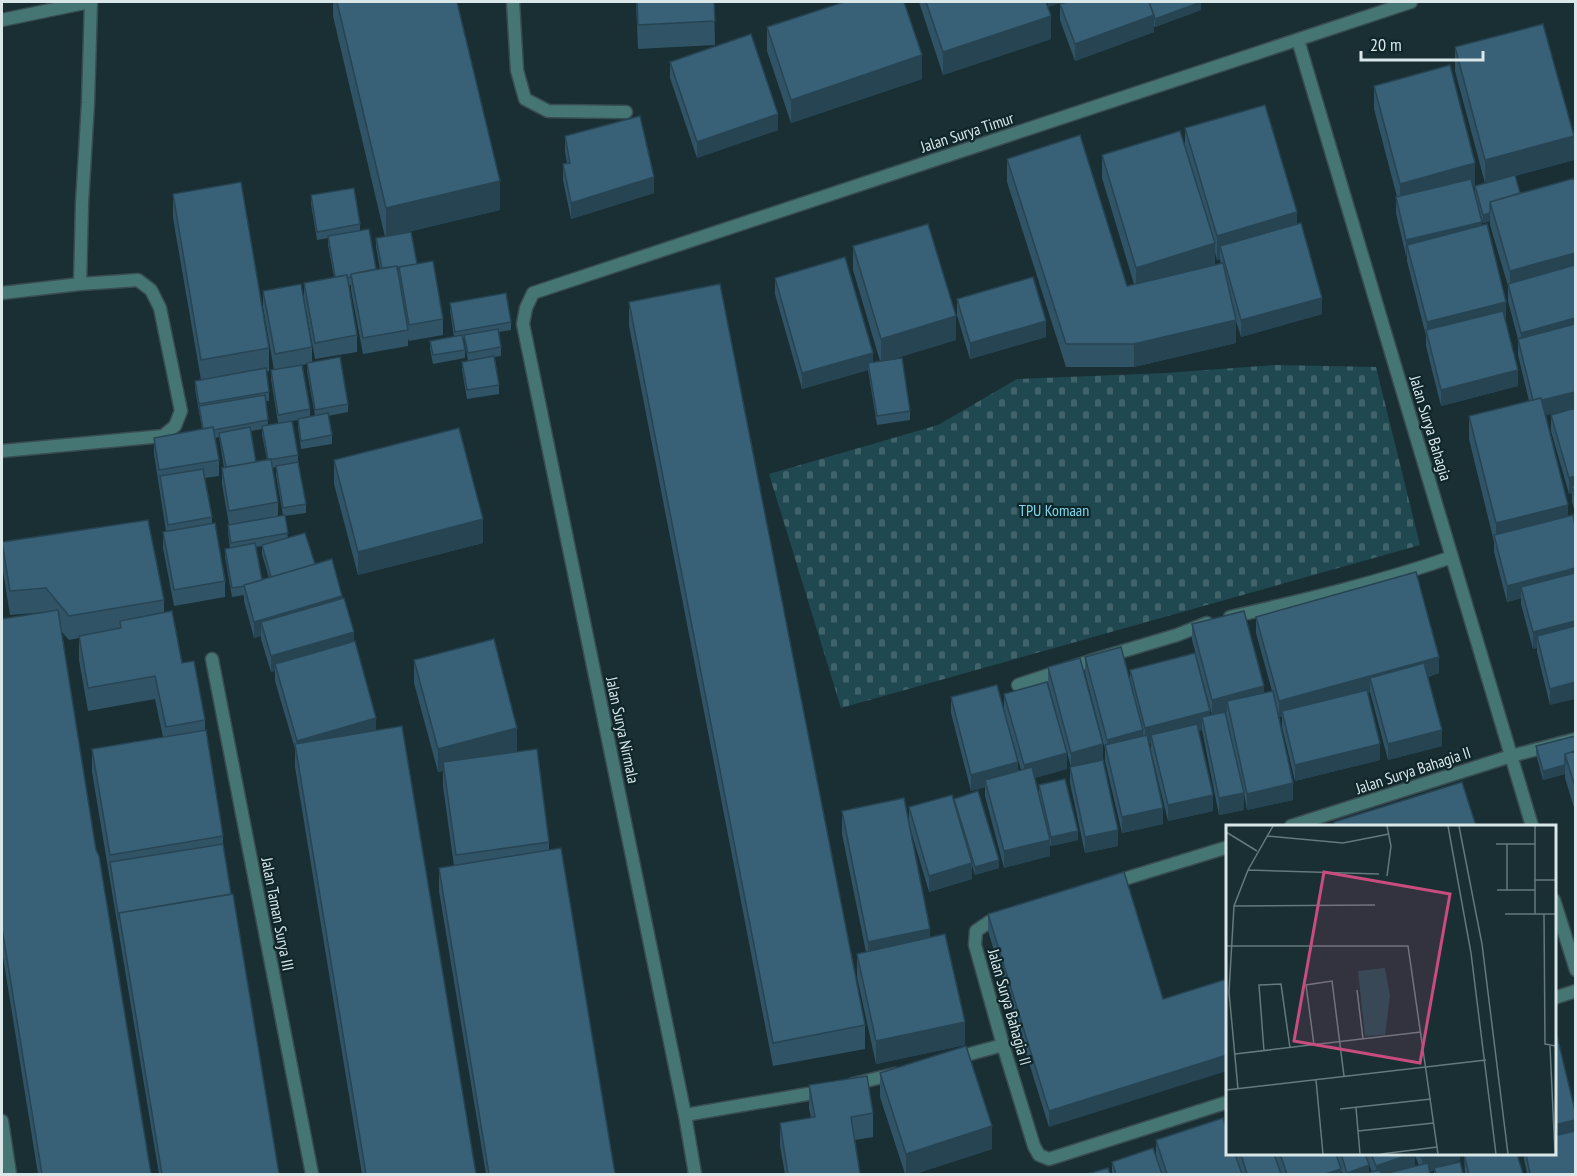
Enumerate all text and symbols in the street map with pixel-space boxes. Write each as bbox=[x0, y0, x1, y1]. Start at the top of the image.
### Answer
scale bar bbox=[1361, 24, 1482, 62]
text: 20 m bbox=[1370, 33, 1402, 56]
street label: Jalan Surya Timur bbox=[917, 107, 1017, 157]
street label: Jalan Surya Bahagia bbox=[1405, 372, 1456, 483]
park label: TPU Komaan bbox=[1019, 500, 1089, 520]
street label: Jalan Surya Nirmala bbox=[602, 674, 644, 785]
street label: Jalan Surya Bahagia II bbox=[1352, 742, 1473, 798]
inset map bbox=[1226, 825, 1556, 1155]
street label: Jalan Taman Surya III bbox=[257, 855, 299, 972]
street label: Jalan Surya Bahagia II bbox=[984, 946, 1036, 1067]

